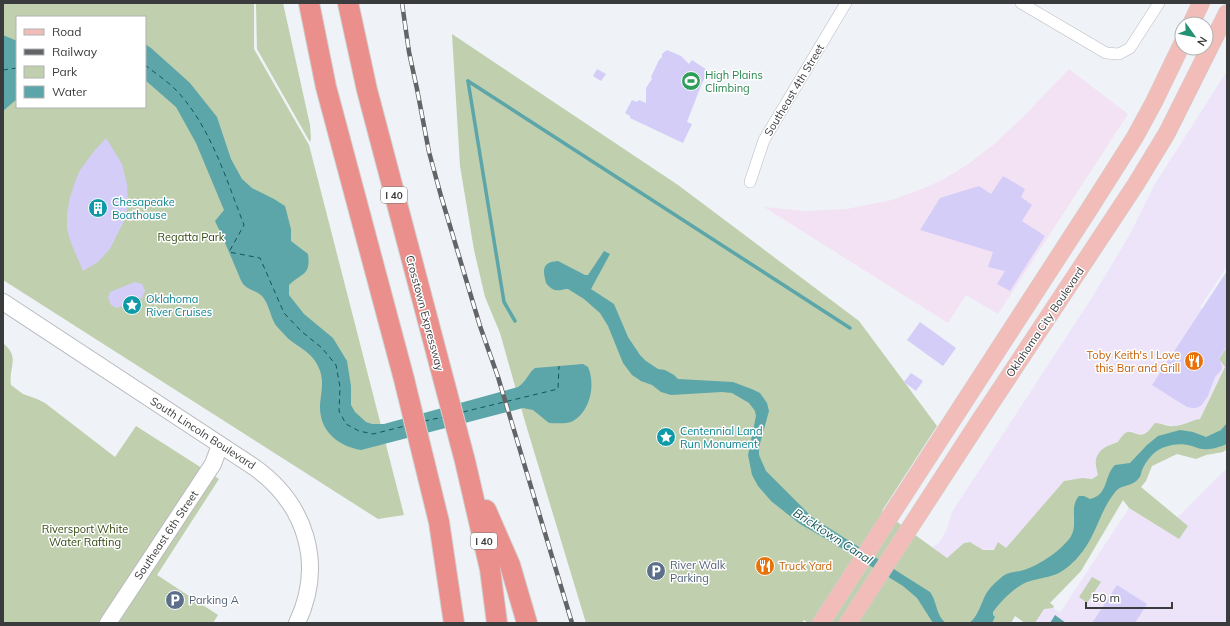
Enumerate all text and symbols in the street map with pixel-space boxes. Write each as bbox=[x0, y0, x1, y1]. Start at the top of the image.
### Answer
legend bbox=[16, 16, 146, 108]
north arrow bbox=[1174, 16, 1214, 56]
text: Road bbox=[52, 24, 81, 39]
text: N bbox=[1194, 34, 1211, 49]
street label: Southeast 4th Street bbox=[761, 41, 827, 138]
text: Railway bbox=[52, 44, 98, 59]
text: Park bbox=[52, 64, 78, 79]
place label: High Plains Climbing bbox=[705, 68, 763, 95]
sports icon: High Plains Climbing bbox=[680, 70, 702, 92]
text: Water bbox=[52, 84, 88, 99]
road number: I 40 bbox=[381, 187, 407, 203]
place label: Chesapeake Boathouse bbox=[112, 195, 175, 222]
building icon: Chesapeake Boathouse bbox=[87, 197, 109, 219]
park label: Regatta Park bbox=[158, 230, 225, 244]
street label: Crosstown Expressway bbox=[403, 254, 447, 372]
street label: Oklahoma City Boulevard bbox=[1003, 264, 1087, 380]
place label: Oklahoma River Cruises bbox=[146, 292, 212, 319]
place icon: Oklahoma River Cruises bbox=[121, 294, 143, 316]
place label: Toby Keith's I Love this Bar and Grill bbox=[1087, 348, 1180, 375]
restaurant icon: Toby Keith's I Love this Bar and Grill bbox=[1183, 350, 1205, 372]
street label: South Lincoln Boulevard bbox=[148, 394, 258, 472]
place label: Centennial Land Run Monument bbox=[680, 424, 763, 451]
place icon: Centennial Land Run Monument bbox=[655, 426, 677, 448]
street label: Southeast 6th Street bbox=[131, 488, 201, 582]
water label: Bricktown Canal bbox=[791, 505, 875, 567]
park label: Riversport White Water Rafting bbox=[42, 522, 128, 549]
road number: I 40 bbox=[471, 533, 497, 549]
restaurant icon: Truck Yard bbox=[754, 555, 776, 577]
place label: River Walk Parking bbox=[670, 558, 726, 585]
place label: Truck Yard bbox=[779, 559, 832, 573]
parking icon: River Walk Parking bbox=[645, 560, 667, 582]
scale bar bbox=[1086, 584, 1172, 610]
parking icon: Parking A bbox=[164, 589, 186, 611]
text: 50 m bbox=[1092, 590, 1120, 605]
place label: Parking A bbox=[189, 593, 239, 607]

